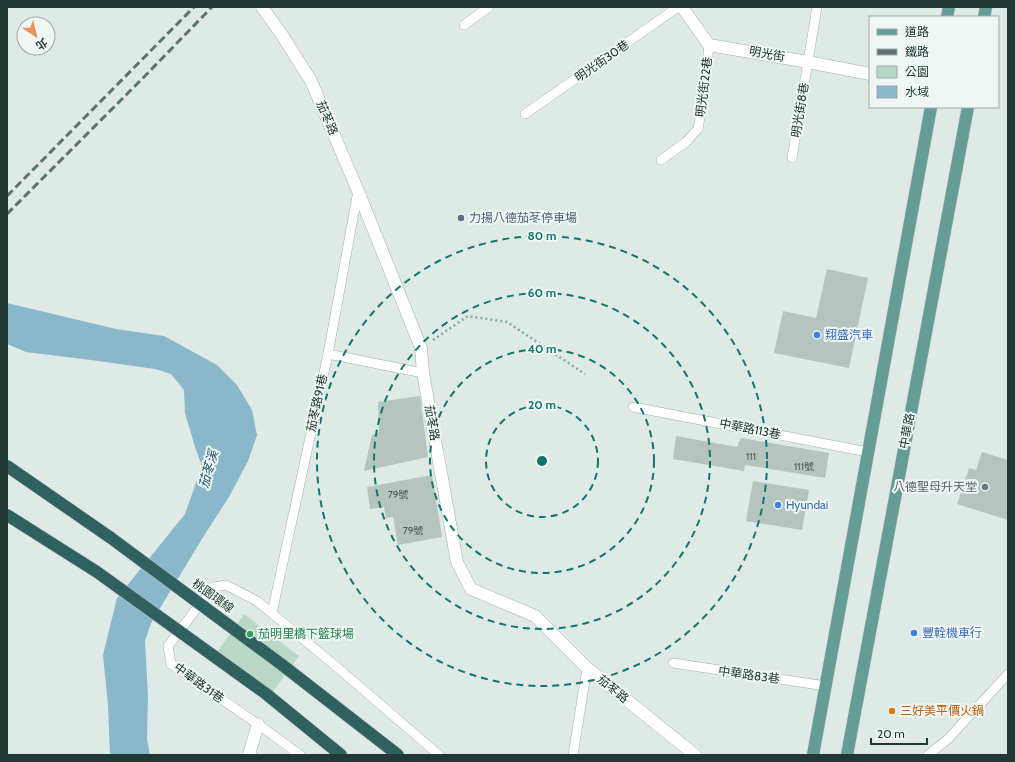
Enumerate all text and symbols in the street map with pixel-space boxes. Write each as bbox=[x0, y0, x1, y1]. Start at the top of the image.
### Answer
north arrow bbox=[16, 16, 56, 56]
legend bbox=[869, 16, 999, 108]
text: 道路 bbox=[905, 24, 929, 39]
text: 北 bbox=[33, 35, 50, 53]
street label: 明光街30巷 bbox=[572, 36, 632, 85]
street label: 明光街 bbox=[748, 43, 786, 64]
text: 鐵路 bbox=[905, 44, 929, 59]
street label: 明光街22巷 bbox=[692, 56, 715, 118]
text: 公園 bbox=[905, 64, 929, 79]
street label: 明光街8巷 bbox=[788, 81, 811, 138]
text: 水域 bbox=[905, 84, 929, 99]
street label: 茄苳路 bbox=[314, 98, 341, 137]
place label: 力揚八德茄苳停車場 bbox=[469, 210, 577, 225]
marker: 力揚八德茄苳停車場 bbox=[456, 213, 466, 223]
text: 80 m bbox=[528, 228, 556, 243]
text: 60 m bbox=[528, 285, 556, 300]
place label: 翔盛汽車 bbox=[825, 327, 873, 342]
marker: 翔盛汽車 bbox=[812, 330, 822, 340]
text: 40 m bbox=[527, 341, 557, 356]
street label: 茄苳路91巷 bbox=[303, 373, 330, 433]
text: 20 m bbox=[528, 397, 556, 412]
street label: 茄苳路 bbox=[422, 404, 443, 442]
street label: 中華路 bbox=[896, 412, 917, 450]
street label: 中華路113巷 bbox=[718, 415, 782, 442]
water label: 茄苳溪 bbox=[195, 446, 222, 490]
house number: 111 bbox=[746, 450, 756, 463]
centre of rings bbox=[535, 454, 549, 468]
house number: 111號 bbox=[794, 460, 814, 473]
place label: 八德聖母升天堂 bbox=[893, 479, 977, 494]
marker: 八德聖母升天堂 bbox=[980, 482, 990, 492]
house number: 79號 bbox=[388, 488, 408, 501]
place label: Hyundai bbox=[786, 497, 828, 512]
marker: Hyundai bbox=[773, 500, 783, 510]
house number: 79號 bbox=[403, 524, 423, 537]
street label: 桃園環線 bbox=[189, 575, 237, 616]
place label: 豐輇機車行 bbox=[922, 625, 982, 640]
place label: 茄明里橋下籃球場 bbox=[258, 626, 354, 641]
marker: 豐輇機車行 bbox=[909, 628, 919, 638]
marker: 茄明里橋下籃球場 bbox=[245, 629, 255, 639]
street label: 中華路31巷 bbox=[171, 659, 227, 706]
street label: 中華路83巷 bbox=[717, 663, 781, 686]
street label: 茄苳路 bbox=[595, 671, 632, 706]
place label: 三好美平價火鍋 bbox=[900, 703, 984, 718]
marker: 三好美平價火鍋 bbox=[887, 706, 897, 716]
scale bar bbox=[871, 720, 927, 746]
text: 20 m bbox=[877, 726, 905, 741]

